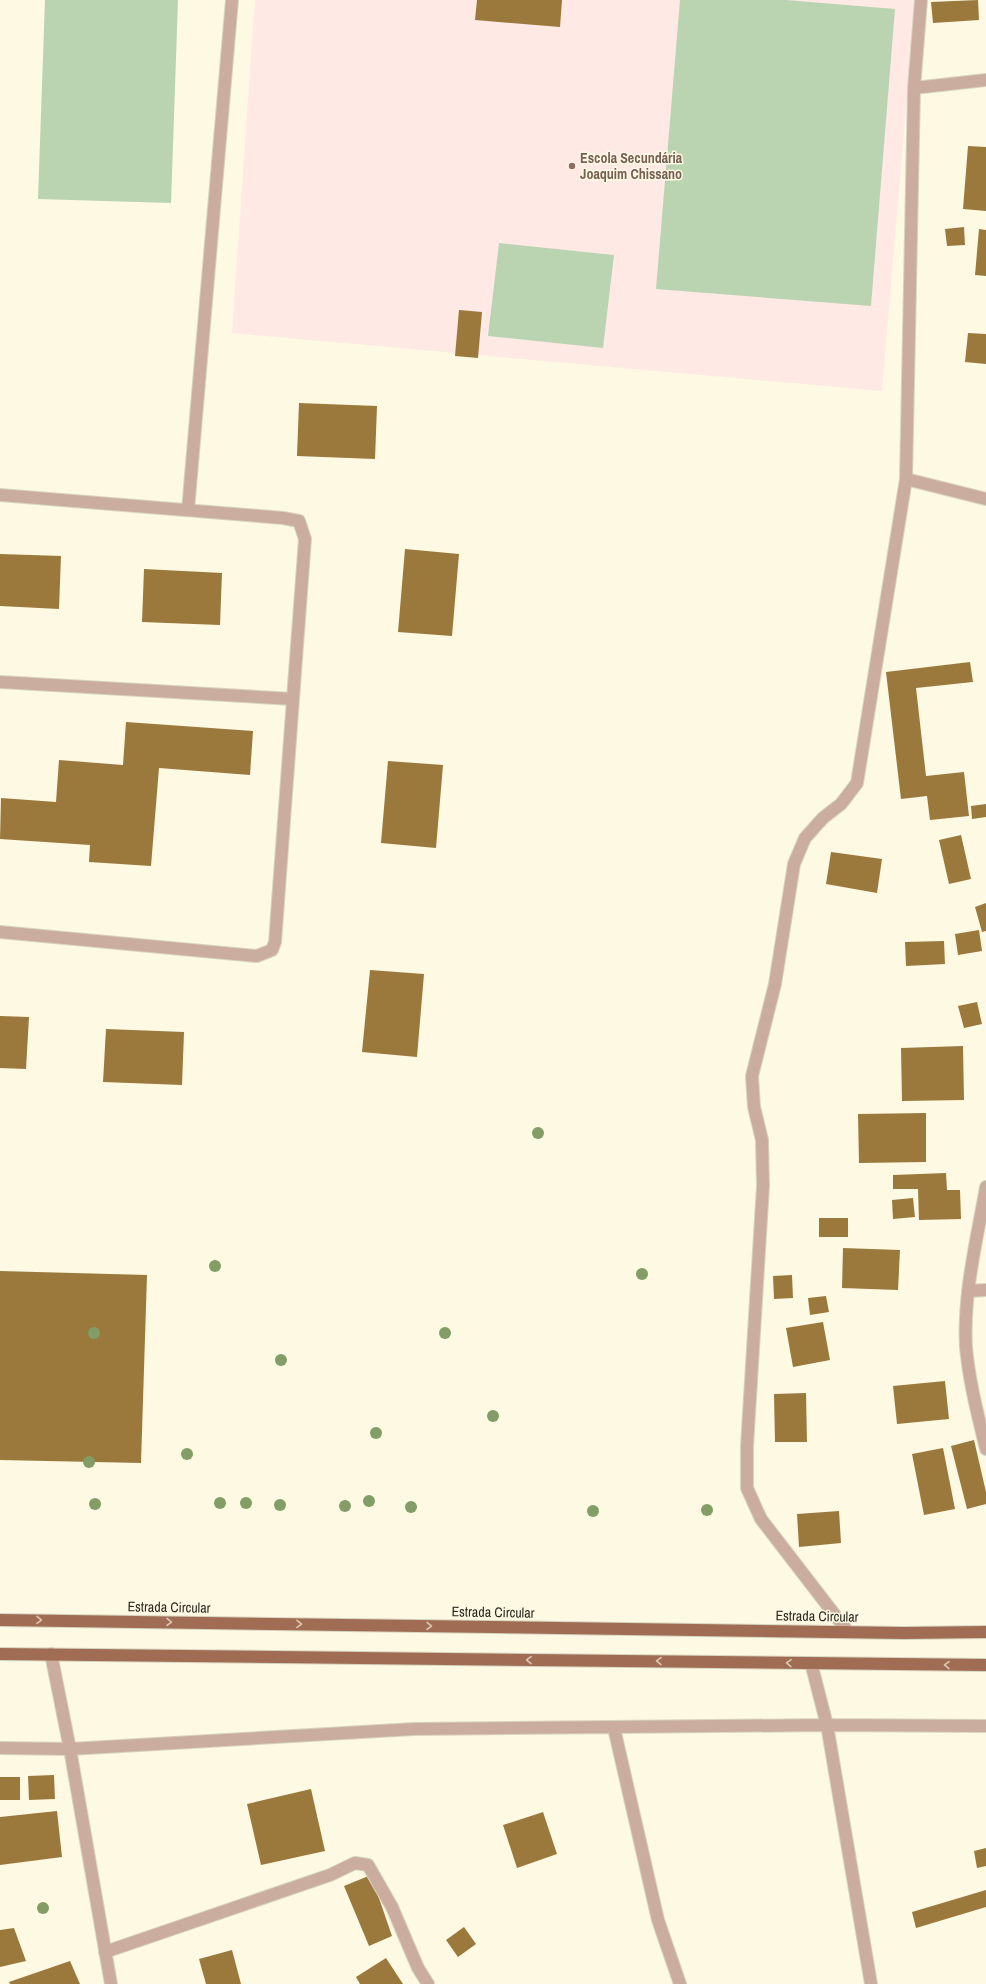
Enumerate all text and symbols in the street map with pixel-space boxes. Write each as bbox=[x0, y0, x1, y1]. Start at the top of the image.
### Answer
place label: Escola Secundária Joaquim Chissano bbox=[580, 149, 683, 183]
marker: Escola Secundária Joaquim Chissano bbox=[567, 161, 577, 171]
street label: Estrada Circular bbox=[127, 1597, 211, 1617]
street label: Estrada Circular bbox=[451, 1602, 535, 1622]
street label: Estrada Circular bbox=[775, 1606, 859, 1626]
one-way arrow bbox=[36, 1616, 42, 1624]
one-way arrow bbox=[166, 1618, 172, 1626]
one-way arrow bbox=[296, 1620, 302, 1628]
one-way arrow bbox=[426, 1622, 432, 1630]
one-way arrow bbox=[526, 1656, 532, 1664]
one-way arrow bbox=[656, 1657, 662, 1665]
one-way arrow bbox=[786, 1659, 792, 1667]
one-way arrow bbox=[944, 1660, 950, 1669]

